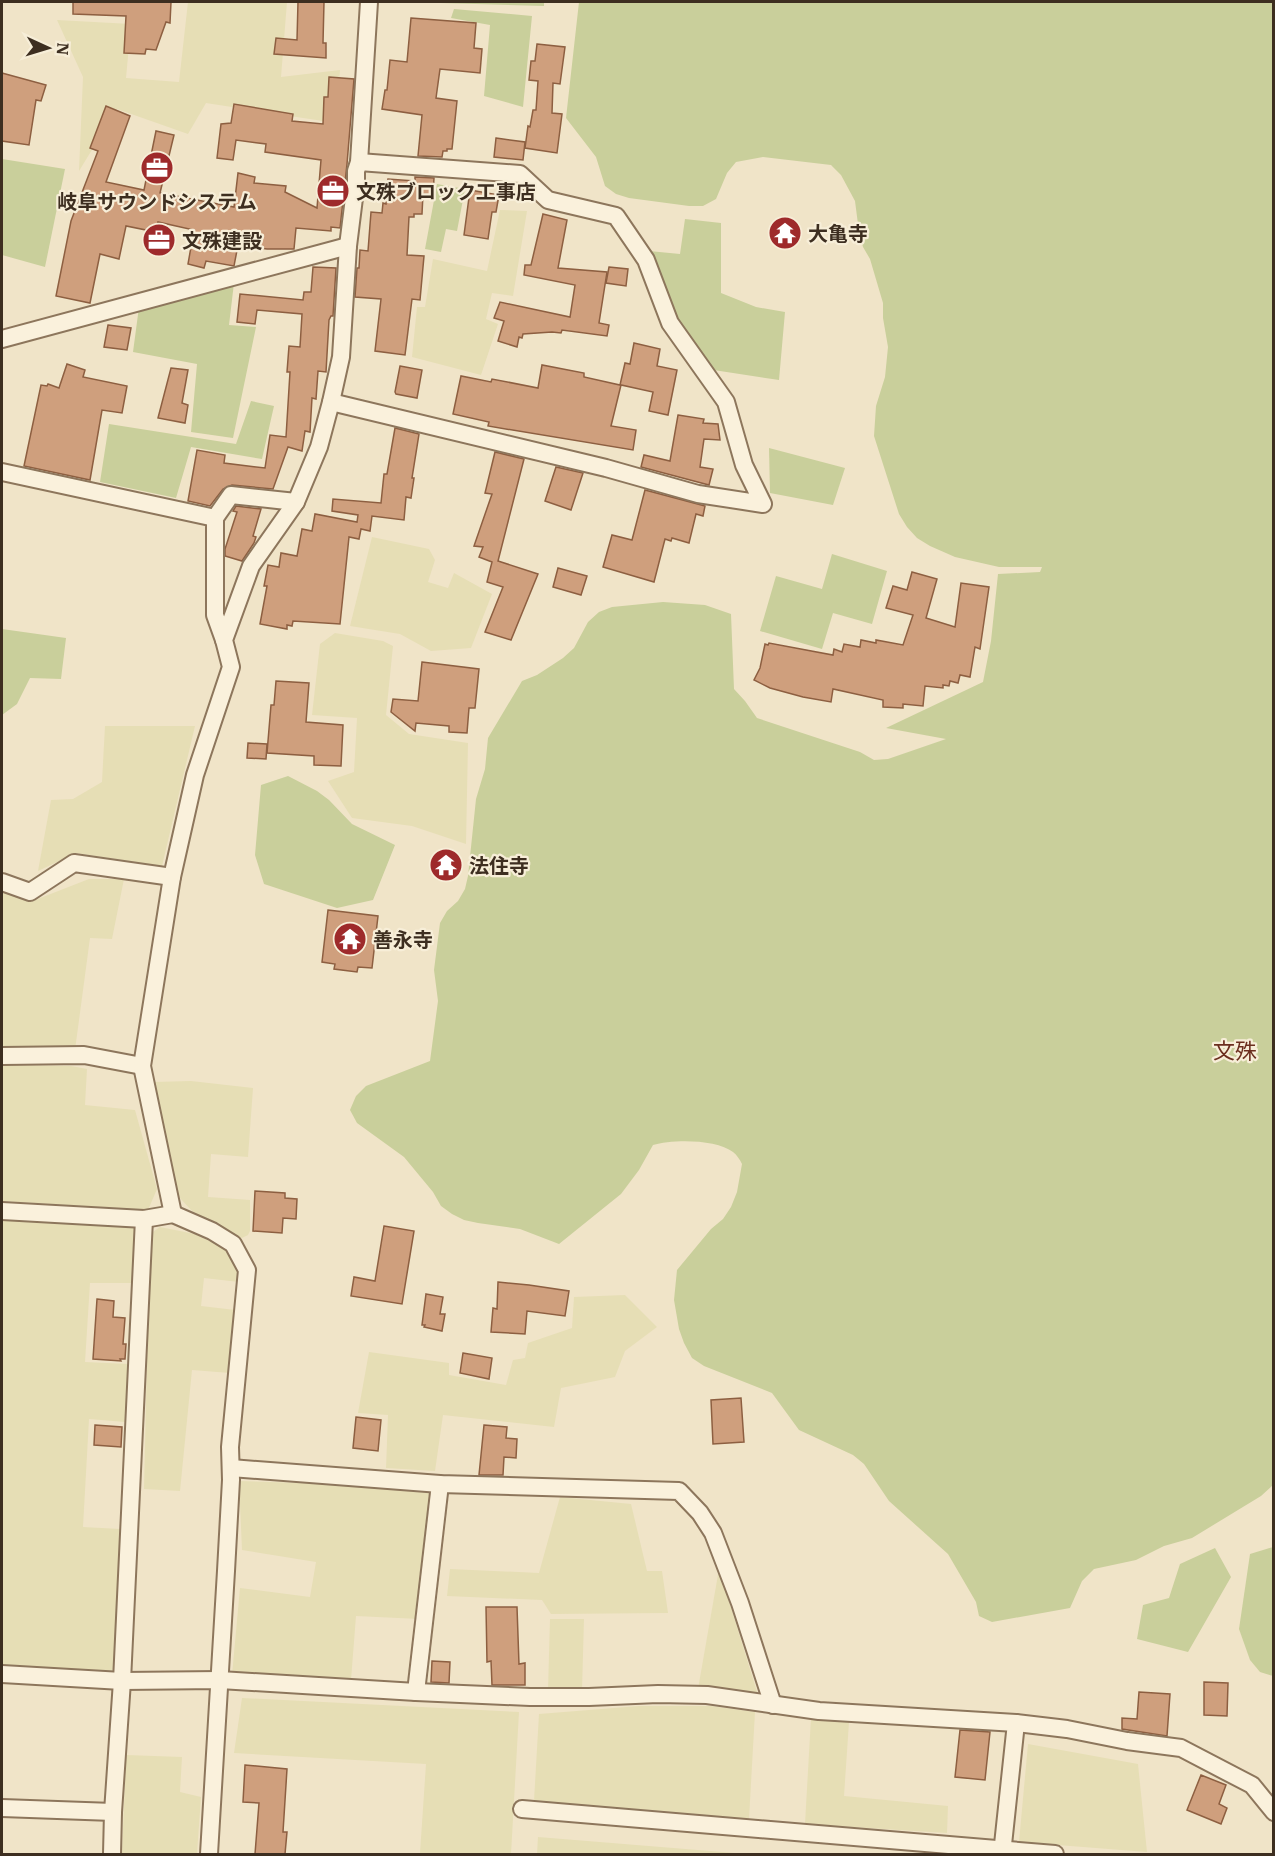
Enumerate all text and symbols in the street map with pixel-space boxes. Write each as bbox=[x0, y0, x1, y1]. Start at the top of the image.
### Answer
north arrow bbox=[18, 18, 78, 78]
text: N bbox=[53, 42, 73, 56]
office icon: 岐阜サウンドシステム bbox=[139, 150, 175, 186]
office icon: 文殊ブロック工事店 bbox=[315, 173, 351, 209]
place label: 文殊ブロック工事店 bbox=[356, 178, 536, 205]
place label: 岐阜サウンドシステム bbox=[57, 188, 257, 215]
temple icon: 大亀寺 bbox=[767, 215, 803, 251]
place label: 大亀寺 bbox=[808, 220, 868, 247]
office icon: 文殊建設 bbox=[141, 222, 177, 258]
place label: 文殊建設 bbox=[182, 227, 262, 254]
temple icon: 法住寺 bbox=[428, 847, 464, 883]
place label: 法住寺 bbox=[469, 852, 529, 879]
temple icon: 善永寺 bbox=[332, 921, 368, 957]
place label: 善永寺 bbox=[373, 926, 433, 953]
district label: 文殊 bbox=[1213, 1036, 1257, 1065]

